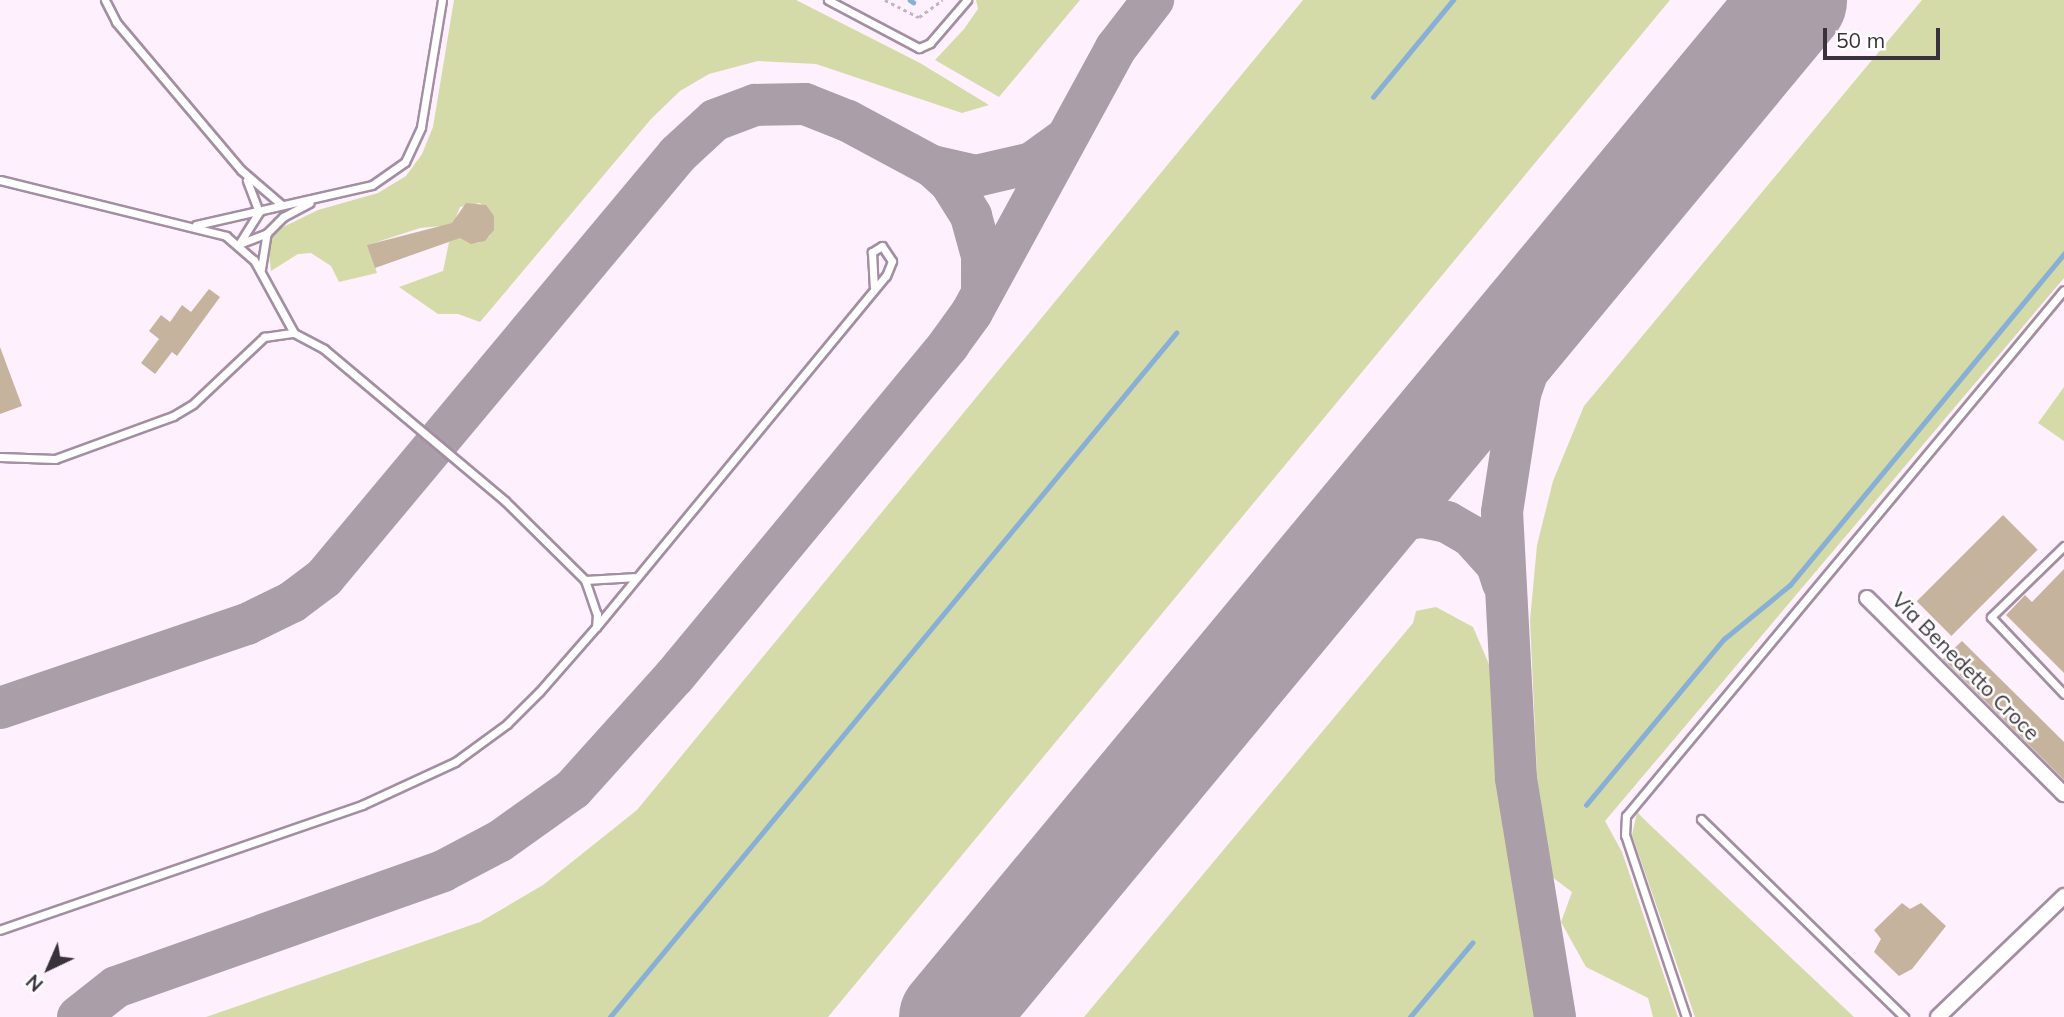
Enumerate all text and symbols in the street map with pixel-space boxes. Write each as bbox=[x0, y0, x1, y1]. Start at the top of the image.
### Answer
scale bar bbox=[1826, 14, 1943, 58]
text: 50 m bbox=[1836, 27, 1885, 53]
street label: Via Benedetto Croce bbox=[1887, 587, 2045, 745]
north arrow bbox=[14, 933, 84, 1003]
text: N bbox=[21, 969, 48, 997]

